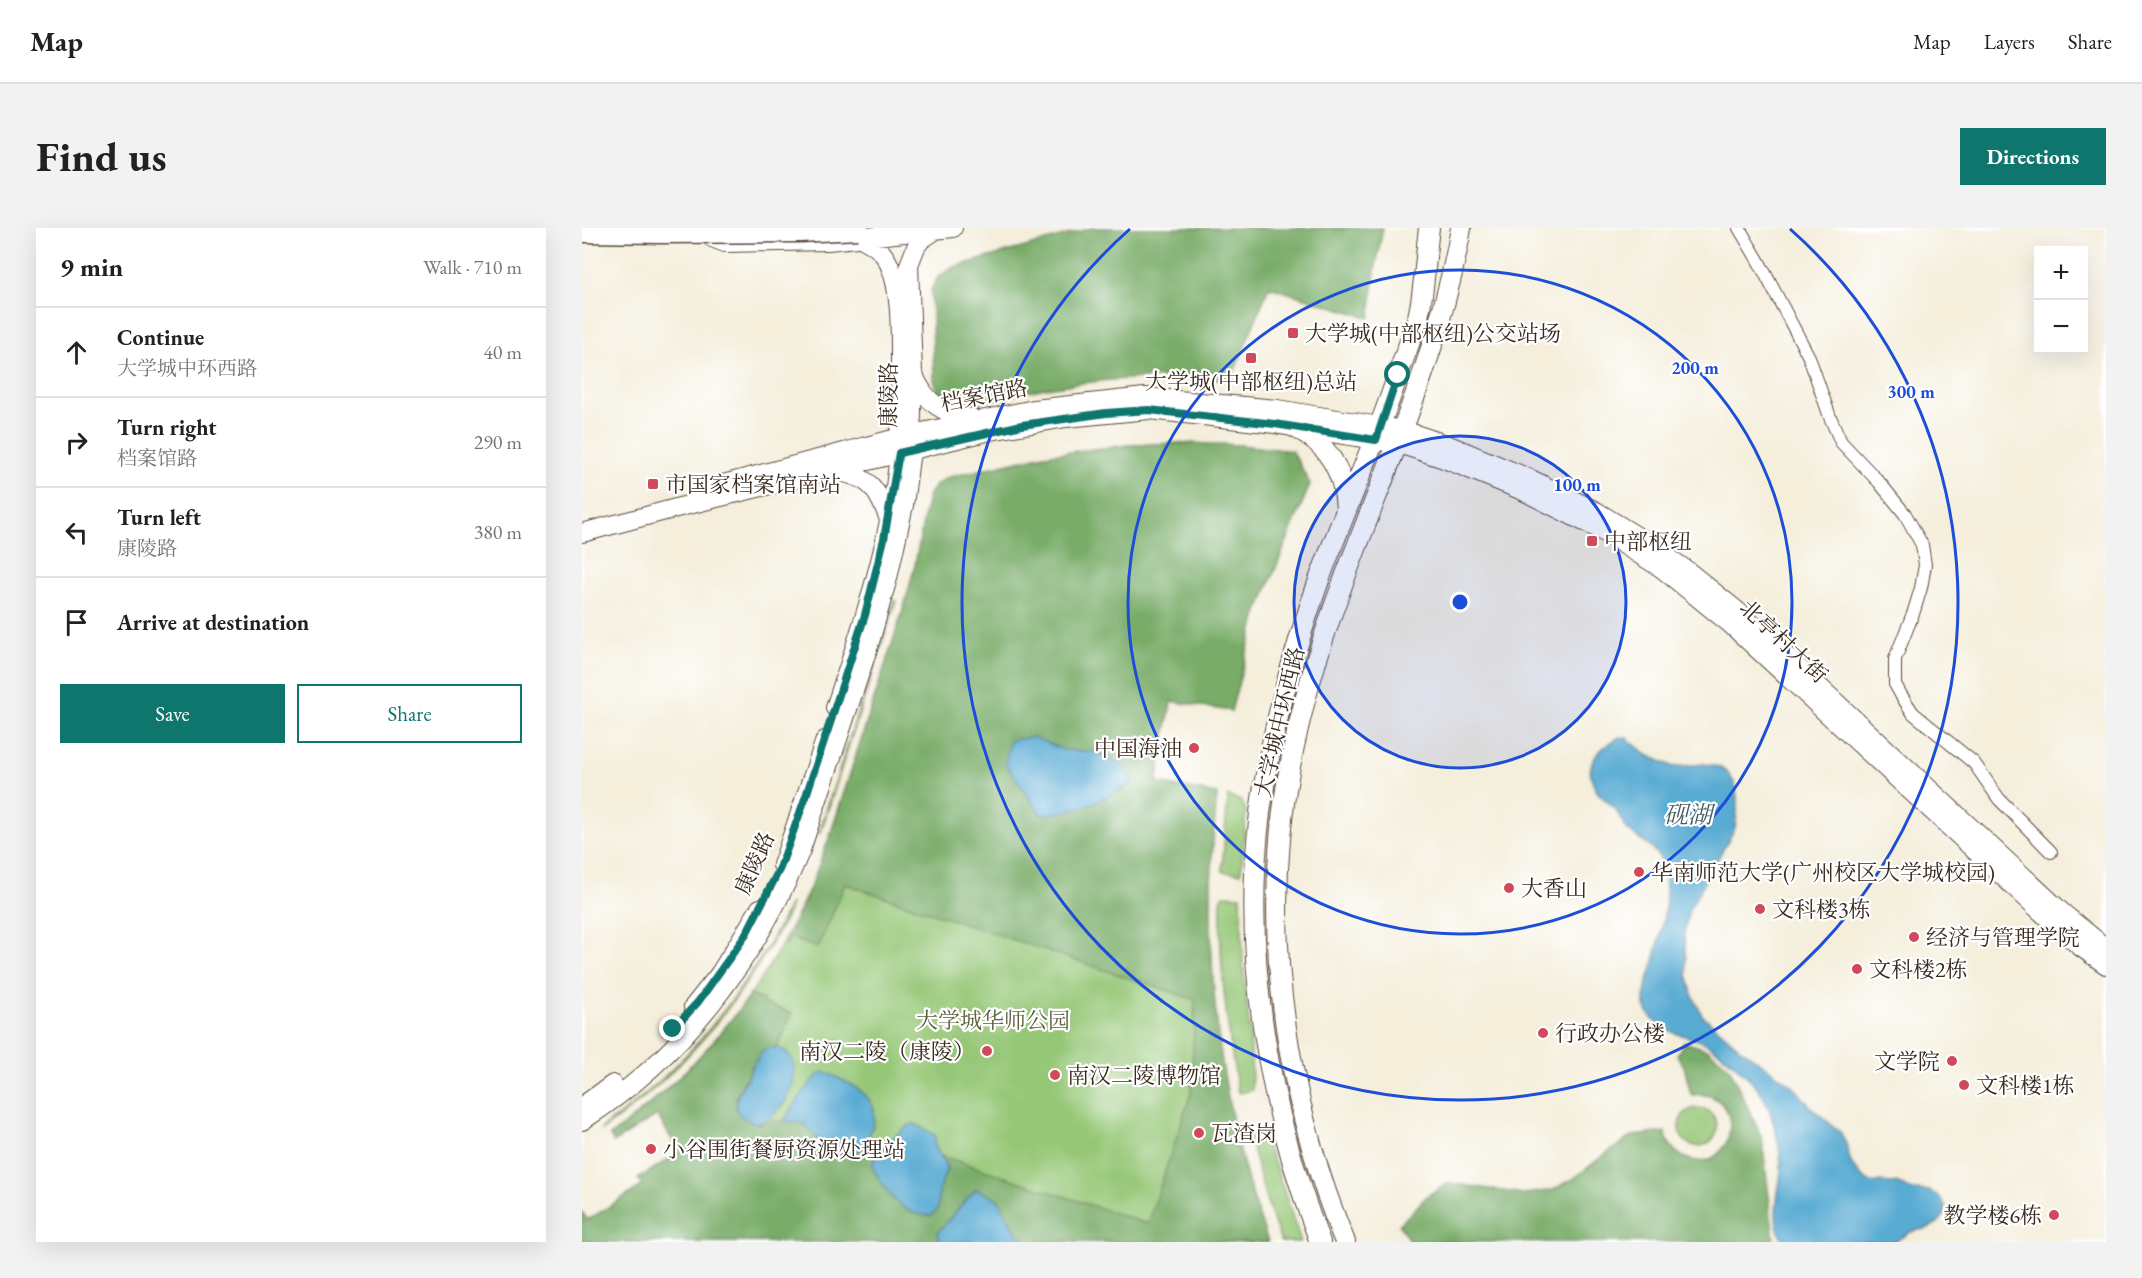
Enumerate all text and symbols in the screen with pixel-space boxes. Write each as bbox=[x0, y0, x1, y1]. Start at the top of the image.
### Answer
text: Map bbox=[30, 23, 83, 59]
text: Map bbox=[1913, 28, 1951, 55]
text: Layers bbox=[1984, 28, 2035, 55]
text: Share bbox=[2068, 28, 2112, 55]
button: Directions bbox=[1960, 128, 2106, 185]
text: Find us bbox=[36, 129, 167, 184]
map controls bbox=[2034, 246, 2088, 354]
button: + bbox=[2034, 246, 2088, 300]
text: 9 min bbox=[60, 250, 123, 284]
text: Walk · 710 m bbox=[423, 254, 522, 280]
button: − bbox=[2034, 300, 2088, 354]
place label: 大学城(中部枢纽)公交站场 bbox=[1305, 319, 1561, 348]
text: Continue bbox=[117, 323, 204, 352]
marker: 大学城(中部枢纽)公交站场 bbox=[1286, 326, 1300, 340]
icon: ahead bbox=[60, 336, 93, 369]
text: 40 m bbox=[483, 339, 522, 365]
marker: 大学城(中部枢纽)总站 bbox=[1244, 351, 1258, 365]
text: 大学城中环西路 bbox=[117, 355, 257, 381]
text: 200 m bbox=[1671, 356, 1719, 379]
route start bbox=[1384, 361, 1410, 387]
street label: 康陵路 bbox=[874, 362, 903, 428]
place label: 大学城(中部枢纽)总站 bbox=[1145, 367, 1357, 396]
street label: 档案馆路 bbox=[938, 373, 1030, 418]
text: 300 m bbox=[1887, 380, 1935, 403]
text: Turn right bbox=[117, 413, 216, 442]
icon: right bbox=[60, 426, 93, 459]
text: 290 m bbox=[474, 429, 522, 455]
text: 档案馆路 bbox=[117, 445, 197, 471]
place label: 市国家档案馆南站 bbox=[665, 470, 841, 499]
text: 100 m bbox=[1553, 473, 1601, 496]
marker: 市国家档案馆南站 bbox=[646, 477, 660, 491]
text: Turn left bbox=[117, 503, 201, 532]
icon: left bbox=[60, 516, 93, 549]
text: 380 m bbox=[474, 519, 522, 545]
place label: 中部枢纽 bbox=[1604, 527, 1692, 556]
marker: 中部枢纽 bbox=[1585, 534, 1599, 548]
text: 康陵路 bbox=[117, 535, 177, 561]
centre of rings bbox=[1450, 592, 1470, 612]
street label: 北亭村大街 bbox=[1734, 593, 1834, 689]
icon: arrive bbox=[60, 606, 93, 639]
text: Arrive at destination bbox=[117, 608, 309, 637]
street label: 大学城中环西路 bbox=[1248, 644, 1311, 800]
button: Save bbox=[60, 684, 285, 743]
button: Share bbox=[297, 684, 522, 743]
place label: 中国海油 bbox=[1094, 734, 1182, 763]
marker: 中国海油 bbox=[1187, 741, 1201, 755]
water label: 砚湖 bbox=[1664, 799, 1716, 830]
street label: 康陵路 bbox=[728, 827, 781, 899]
place label: 华南师范大学(广州校区大学城校园) bbox=[1651, 858, 1995, 887]
marker: 华南师范大学(广州校区大学城校园) bbox=[1632, 865, 1646, 879]
place label: 大香山 bbox=[1521, 874, 1587, 903]
marker: 大香山 bbox=[1502, 881, 1516, 895]
place label: 文科楼3栋 bbox=[1772, 895, 1871, 924]
marker: 文科楼3栋 bbox=[1753, 902, 1767, 916]
place label: 经济与管理学院 bbox=[1926, 923, 2080, 952]
marker: 经济与管理学院 bbox=[1907, 930, 1921, 944]
place label: 文科楼2栋 bbox=[1869, 955, 1968, 984]
marker: 文科楼2栋 bbox=[1850, 962, 1864, 976]
park label: 大学城华师公园 bbox=[916, 1006, 1070, 1035]
route end bbox=[659, 1015, 685, 1041]
place label: 行政办公楼 bbox=[1555, 1019, 1665, 1048]
marker: 行政办公楼 bbox=[1536, 1026, 1550, 1040]
place label: 南汉二陵（康陵） bbox=[799, 1037, 975, 1066]
marker: 南汉二陵（康陵） bbox=[980, 1044, 994, 1058]
place label: 文学院 bbox=[1874, 1047, 1940, 1076]
marker: 文学院 bbox=[1945, 1054, 1959, 1068]
place label: 南汉二陵博物馆 bbox=[1067, 1061, 1221, 1090]
marker: 南汉二陵博物馆 bbox=[1048, 1068, 1062, 1082]
place label: 文科楼1栋 bbox=[1976, 1071, 2075, 1100]
marker: 文科楼1栋 bbox=[1957, 1078, 1971, 1092]
place label: 瓦渣岗 bbox=[1211, 1119, 1277, 1148]
marker: 瓦渣岗 bbox=[1192, 1126, 1206, 1140]
place label: 小谷围街餐厨资源处理站 bbox=[663, 1135, 905, 1164]
marker: 小谷围街餐厨资源处理站 bbox=[644, 1142, 658, 1156]
place label: 教学楼6栋 bbox=[1943, 1201, 2042, 1230]
marker: 教学楼6栋 bbox=[2047, 1208, 2061, 1222]

